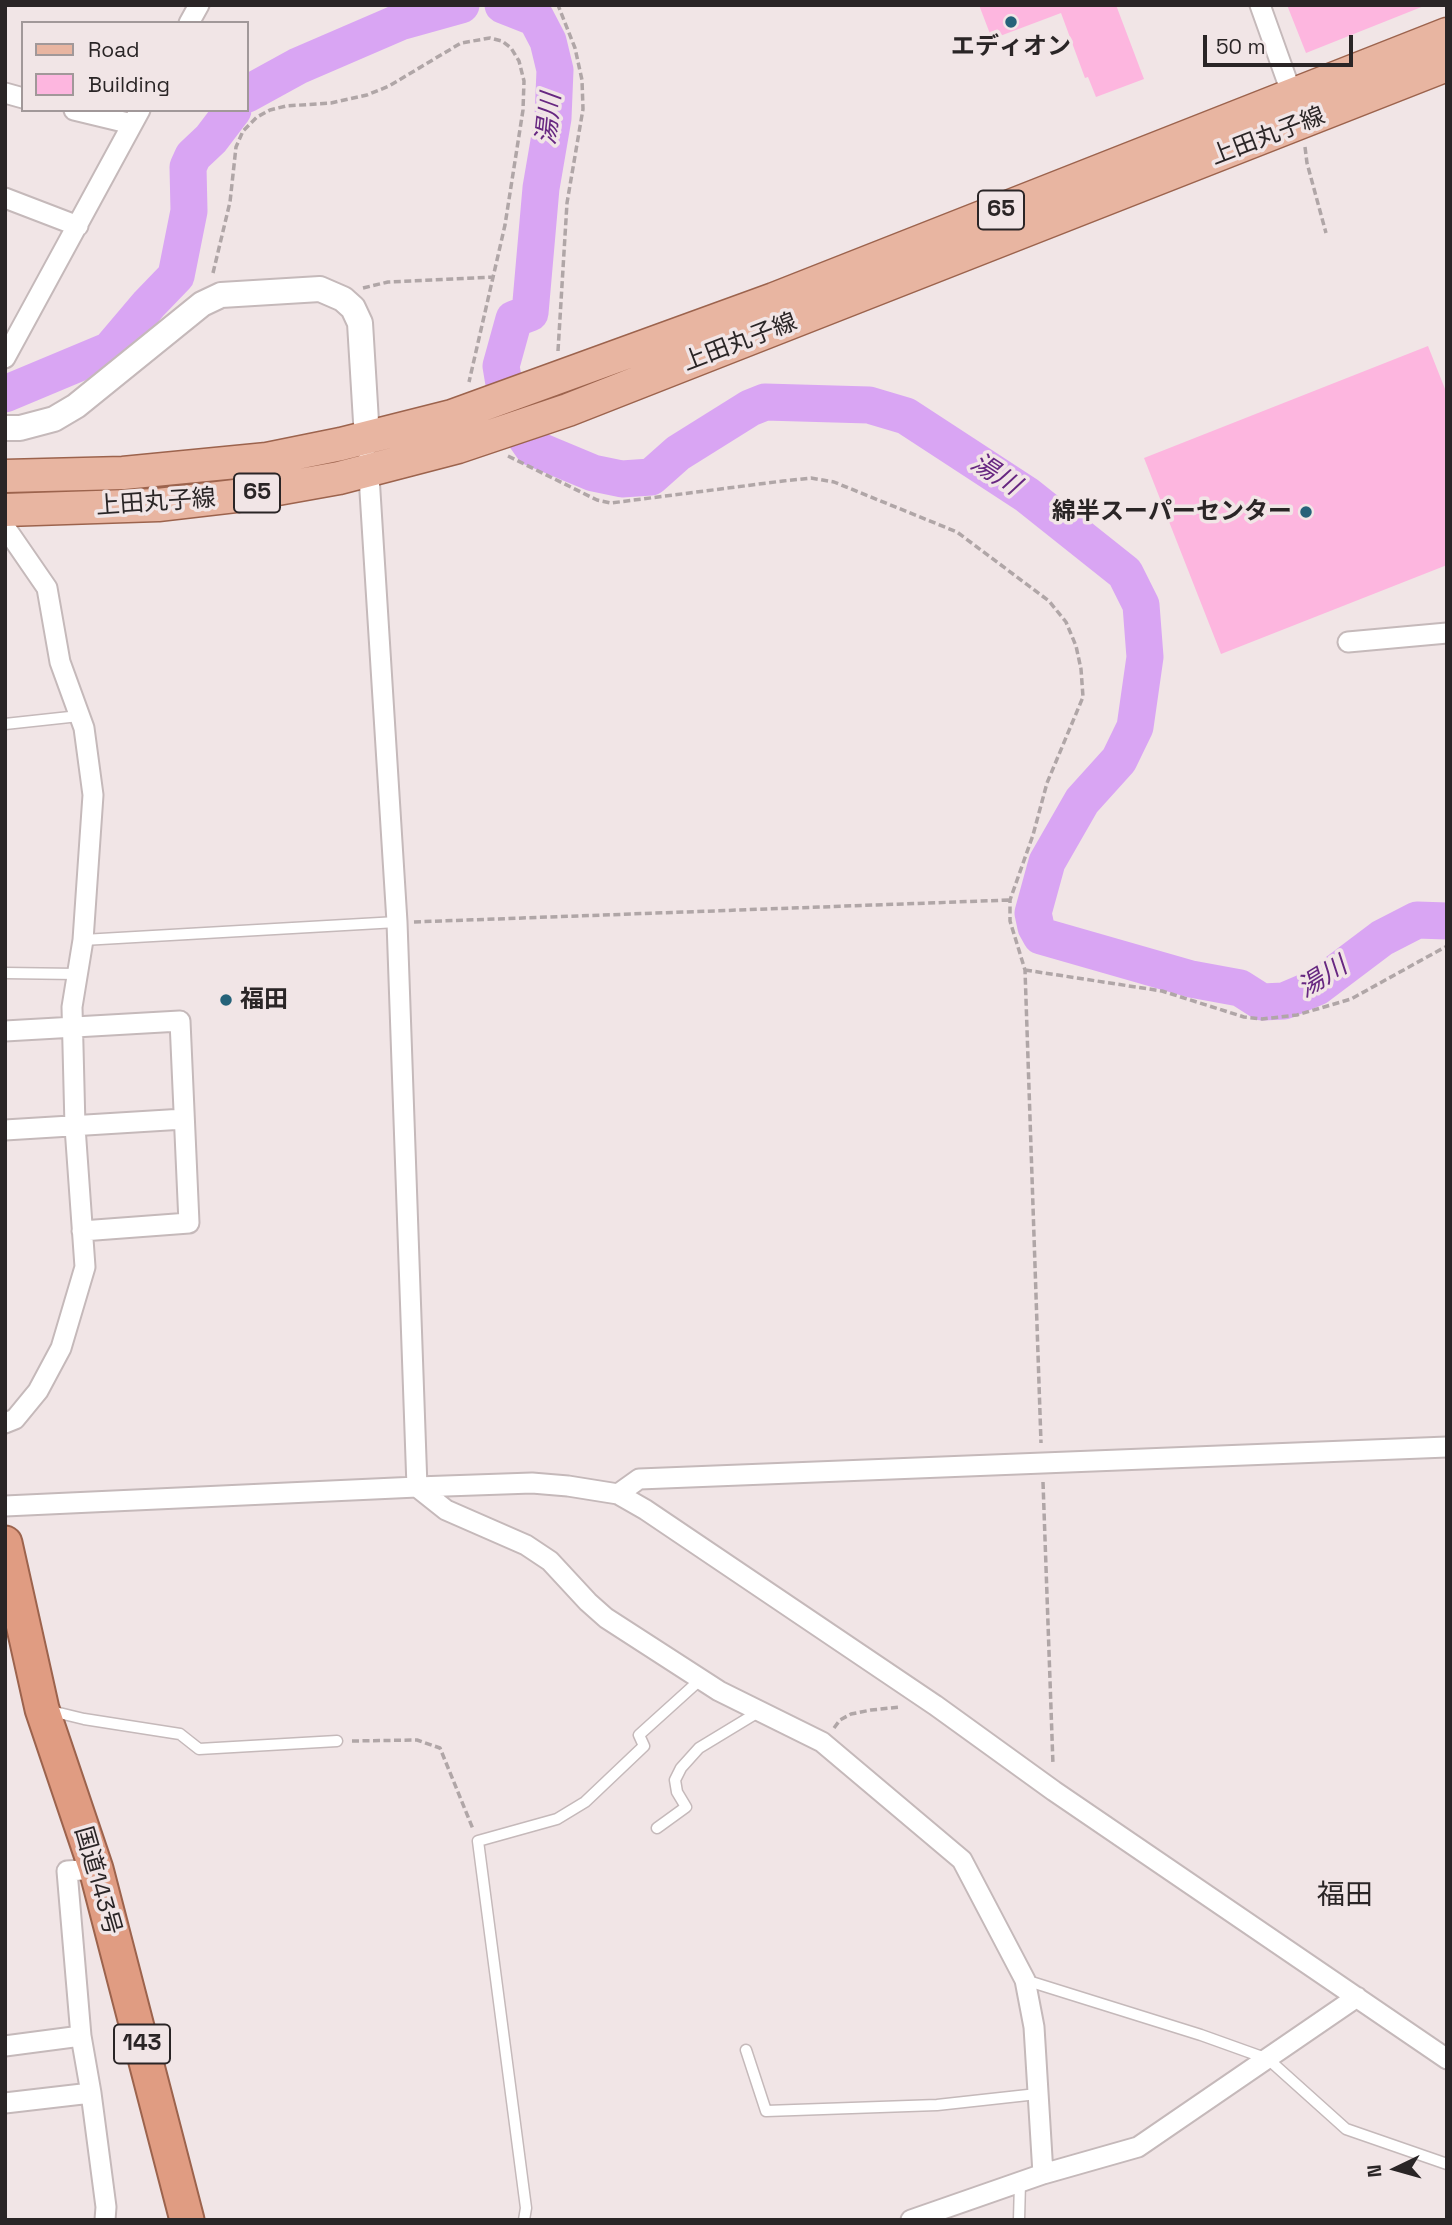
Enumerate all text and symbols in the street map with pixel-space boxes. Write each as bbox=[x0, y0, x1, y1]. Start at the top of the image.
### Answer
marker: エディオン bbox=[1003, 14, 1019, 30]
legend bbox=[21, 21, 248, 112]
scale bar bbox=[1207, 21, 1358, 65]
place label: エディオン bbox=[951, 33, 1071, 61]
text: 50 m bbox=[1216, 33, 1266, 60]
text: Road bbox=[88, 36, 140, 63]
text: Building bbox=[88, 71, 170, 98]
water label: 湯川 bbox=[532, 92, 568, 146]
street label: 上田丸子線 bbox=[1207, 102, 1329, 172]
road number: 65 bbox=[978, 190, 1024, 230]
street label: 上田丸子線 bbox=[679, 308, 801, 378]
water label: 湯川 bbox=[965, 448, 1025, 502]
road number: 65 bbox=[234, 474, 280, 512]
street label: 上田丸子線 bbox=[95, 484, 217, 522]
place label: 綿半スーパーセンター bbox=[1052, 498, 1292, 526]
marker: 綿半スーパーセンター bbox=[1298, 504, 1314, 520]
water label: 湯川 bbox=[1293, 951, 1353, 1005]
place label: 福田 bbox=[240, 986, 288, 1014]
marker: 福田 bbox=[218, 992, 234, 1008]
street label: 国道143号 bbox=[68, 1823, 126, 1939]
district label: 福田 bbox=[1317, 1879, 1373, 1913]
road number: 143 bbox=[114, 2024, 170, 2064]
north arrow bbox=[1361, 2134, 1431, 2204]
text: N bbox=[1362, 2163, 1388, 2178]

